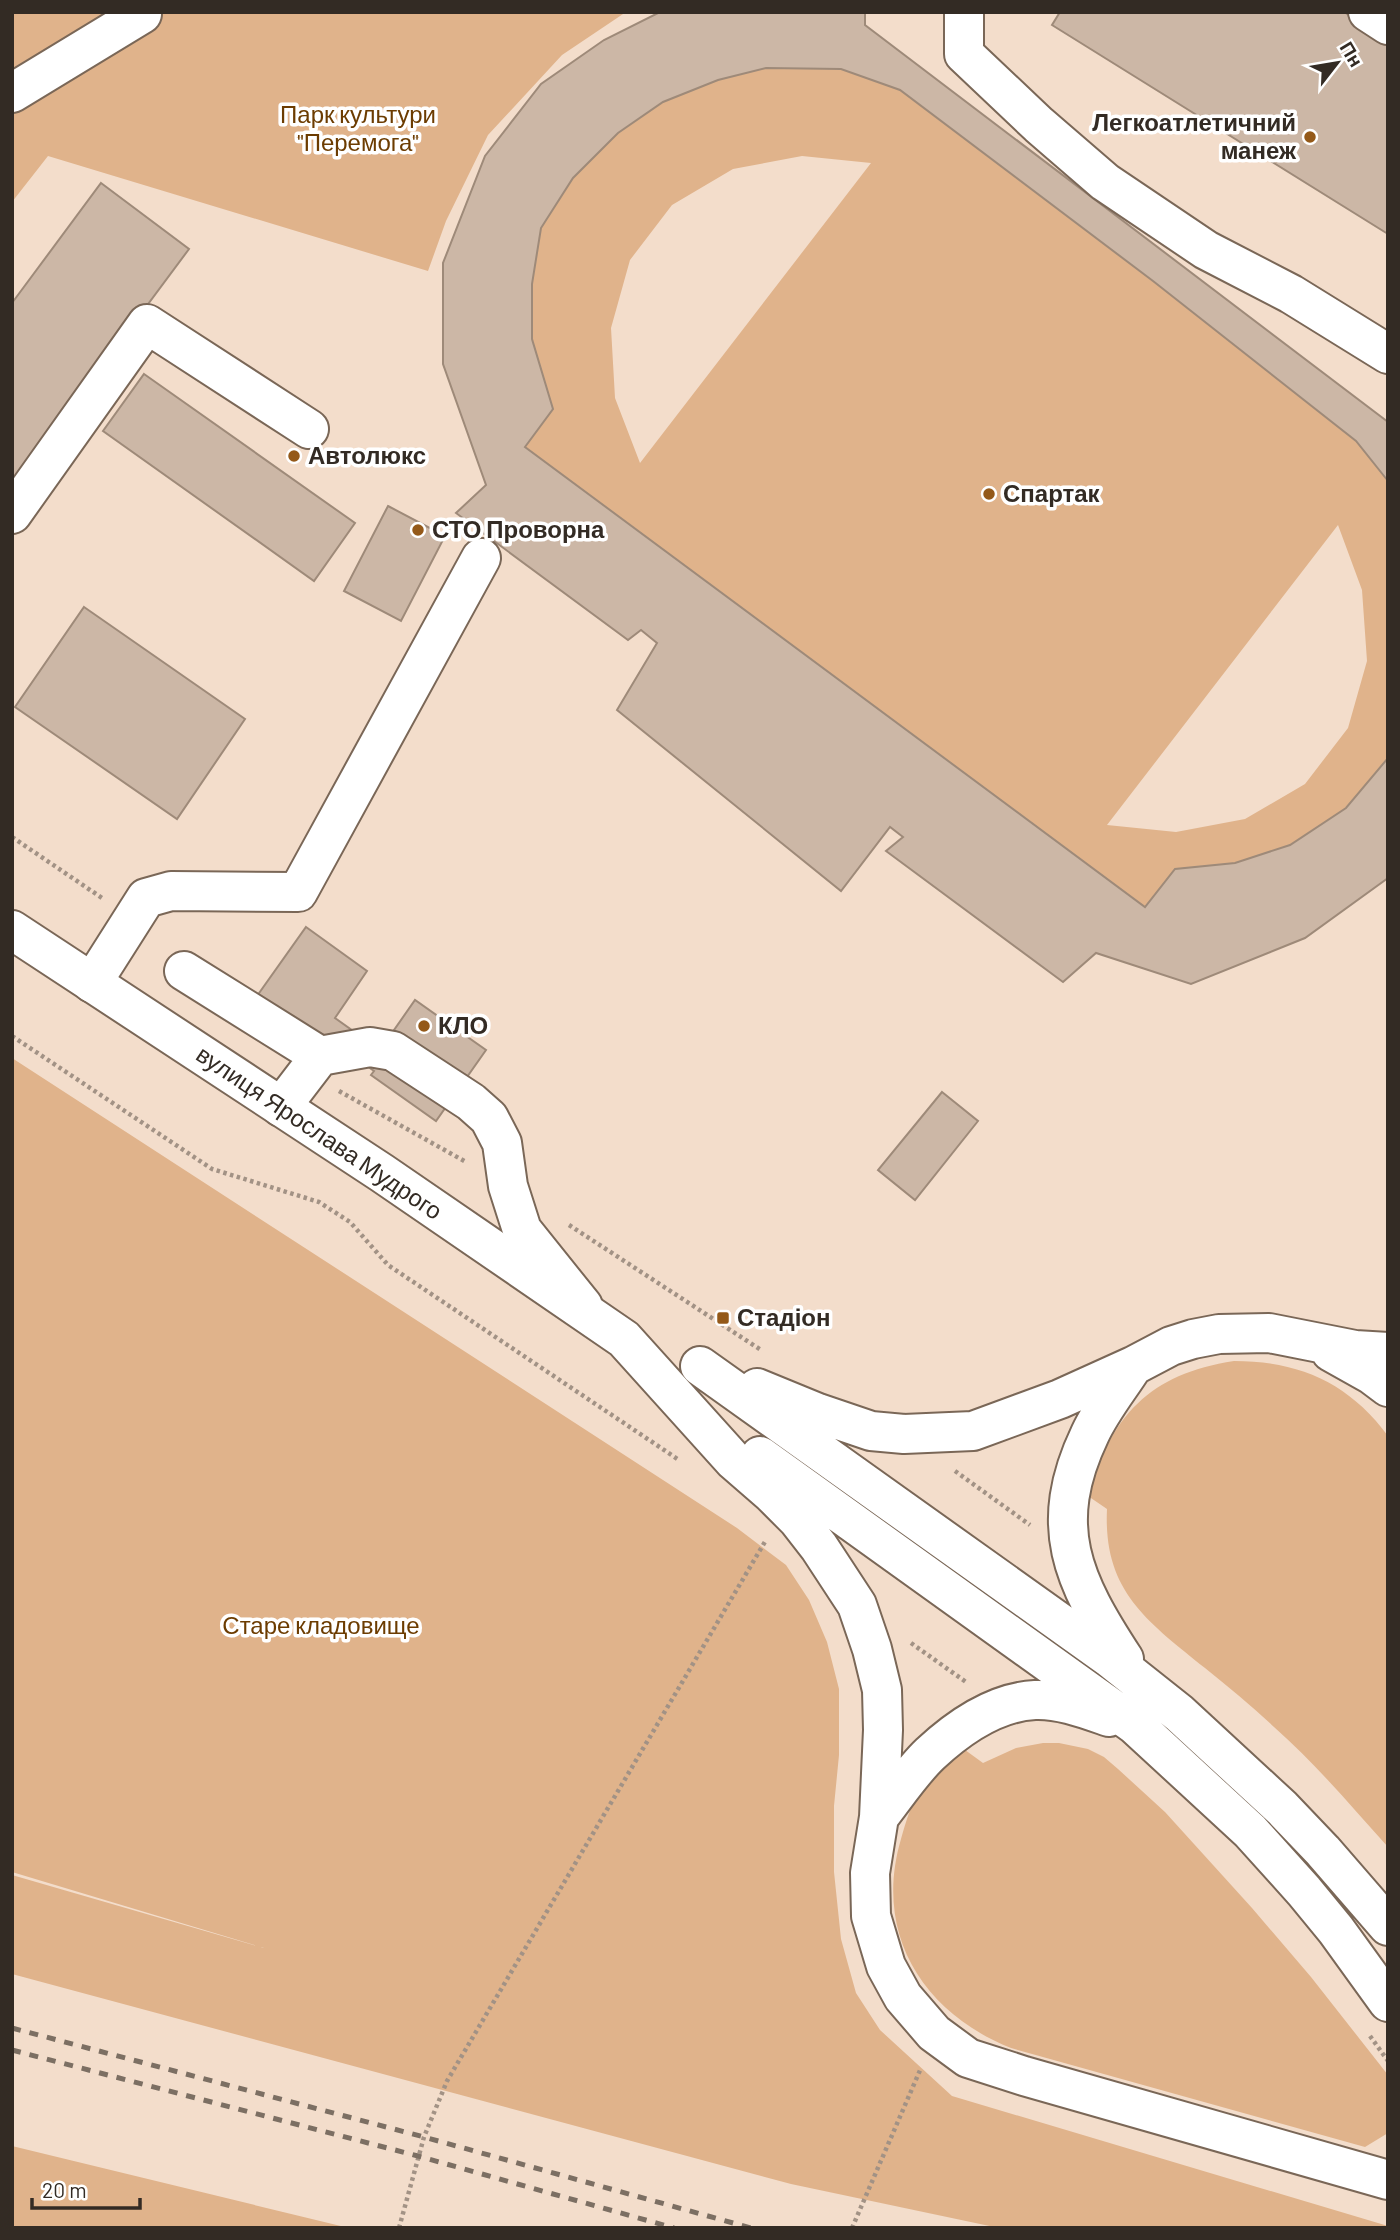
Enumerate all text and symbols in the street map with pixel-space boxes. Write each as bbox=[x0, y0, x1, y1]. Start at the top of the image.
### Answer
north arrow bbox=[1302, 28, 1372, 98]
text: Пн bbox=[1336, 37, 1368, 71]
park label: Парк культури "Перемога" bbox=[280, 99, 436, 156]
place label: Легкоатлетичний манеж bbox=[1092, 107, 1297, 164]
marker: Легкоатлетичний манеж bbox=[1302, 129, 1318, 145]
place label: Автолюкс bbox=[308, 440, 426, 469]
marker: Автолюкс bbox=[286, 448, 302, 464]
place label: Спартак bbox=[1003, 478, 1101, 507]
marker: Спартак bbox=[981, 486, 997, 502]
place label: СТО Проворна bbox=[432, 514, 605, 543]
marker: СТО Проворна bbox=[410, 522, 426, 538]
place label: КЛО bbox=[438, 1010, 488, 1039]
marker: КЛО bbox=[416, 1018, 432, 1034]
street label: вулиця Ярослава Мудрого bbox=[191, 1039, 448, 1225]
place label: Стадіон bbox=[737, 1302, 831, 1331]
marker: Стадіон bbox=[715, 1310, 731, 1326]
park label: Старе кладовище bbox=[222, 1610, 420, 1639]
scale bar bbox=[32, 2166, 140, 2210]
text: 20 m bbox=[42, 2177, 87, 2202]

